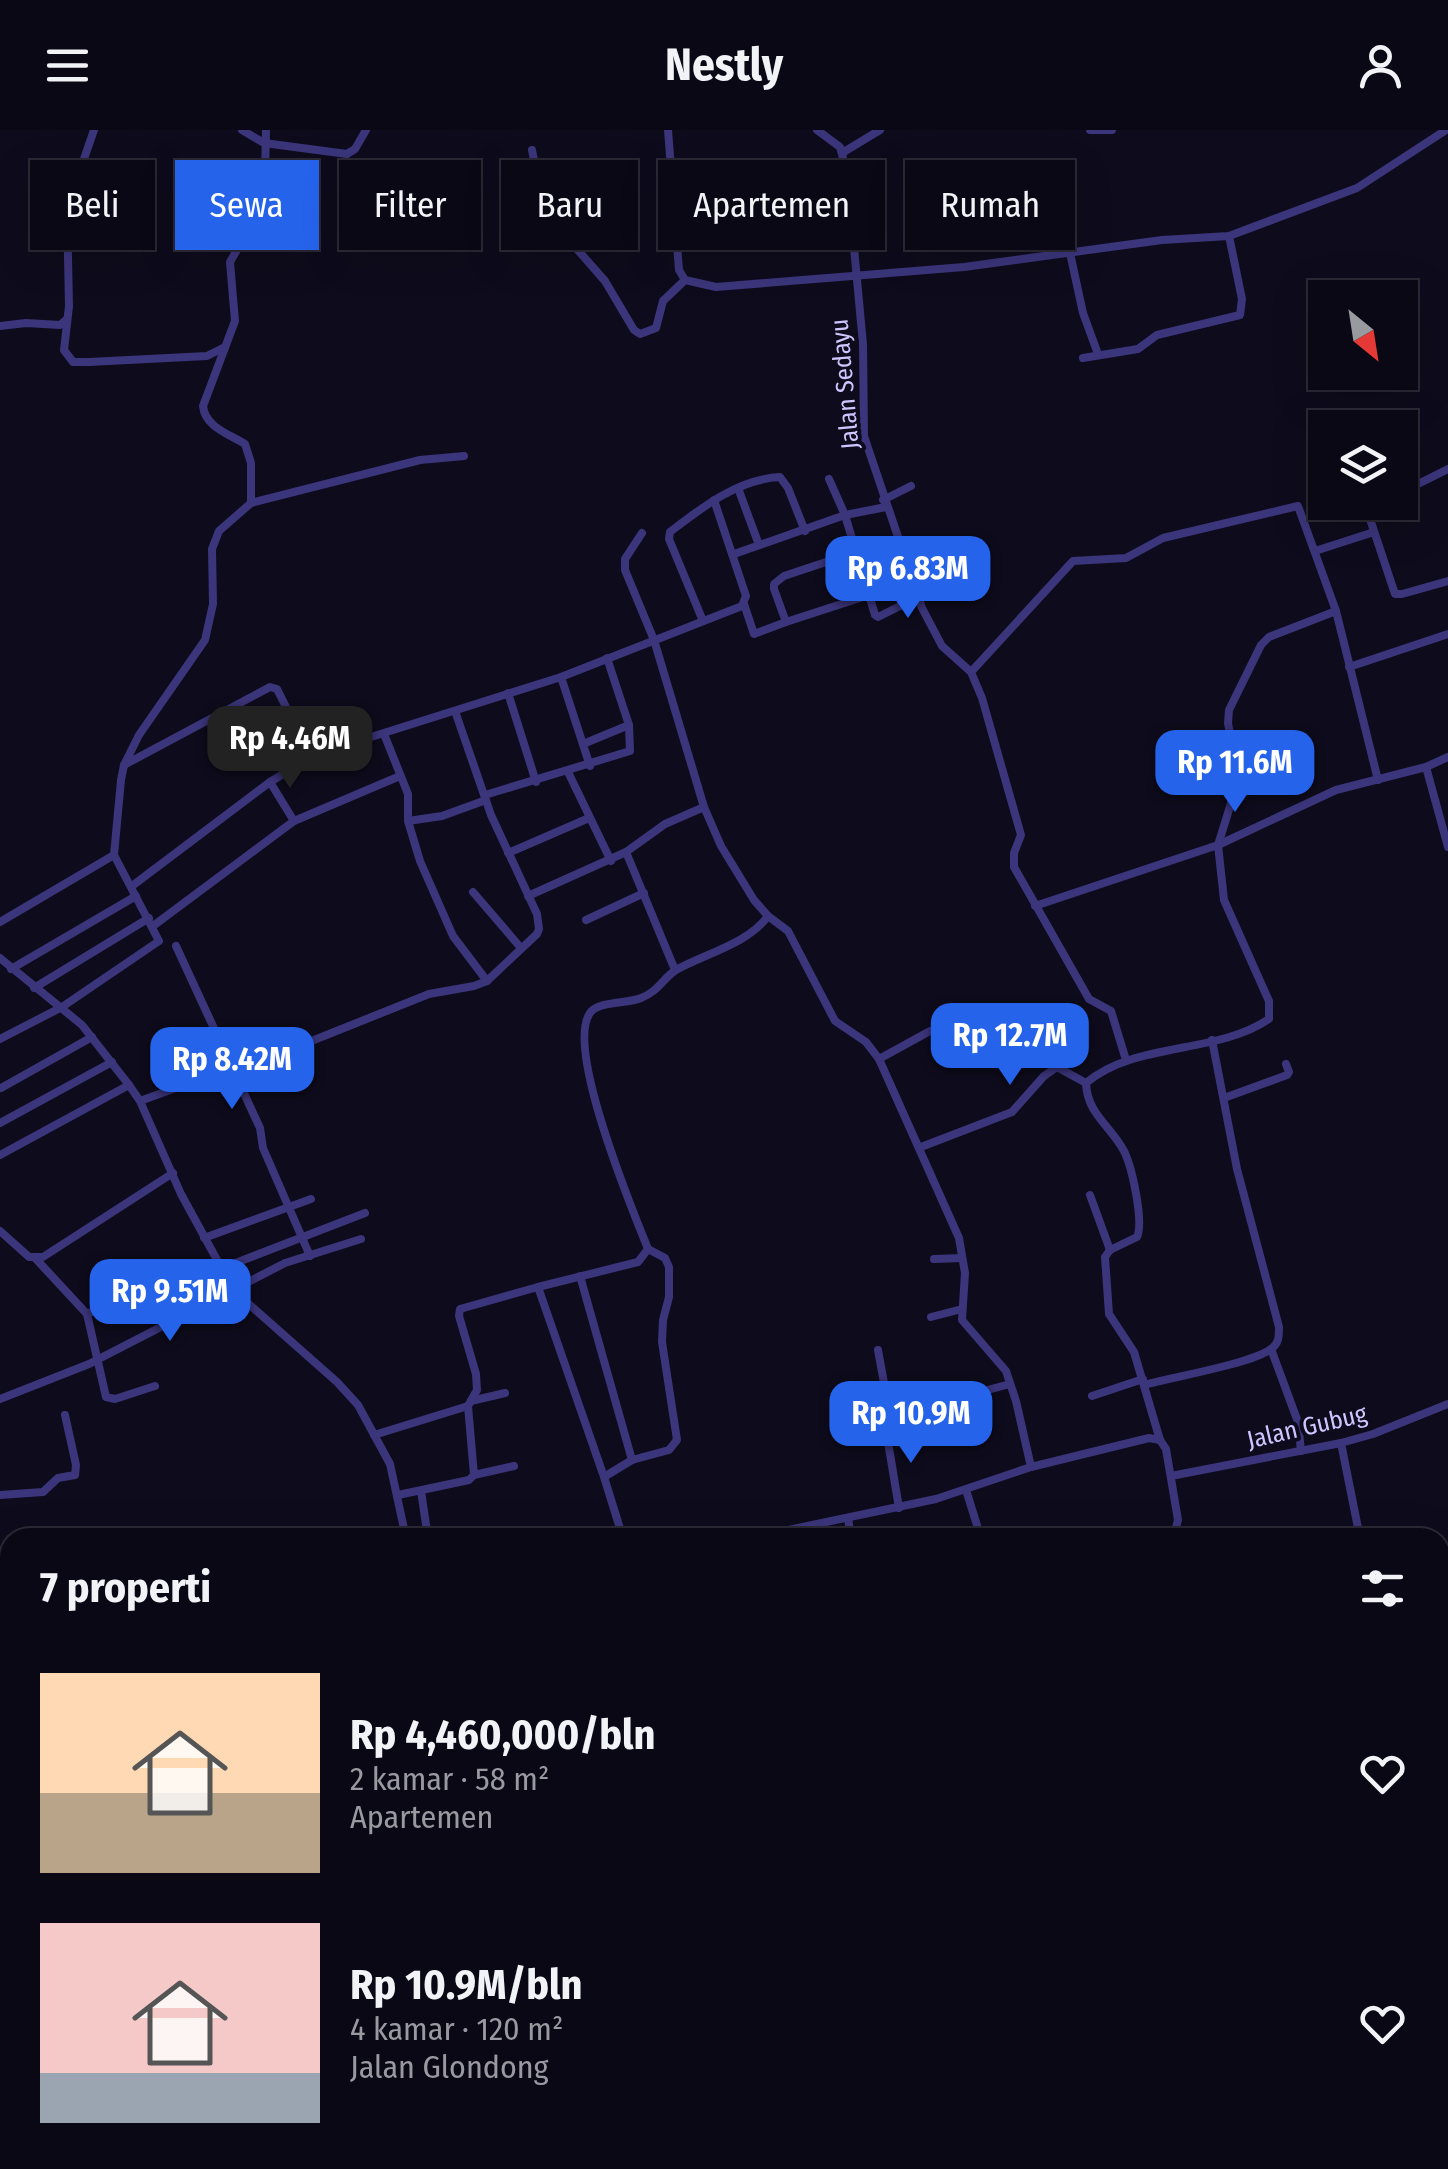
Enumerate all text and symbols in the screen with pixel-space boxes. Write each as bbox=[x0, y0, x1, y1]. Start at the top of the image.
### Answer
icon: menu bbox=[40, 38, 95, 93]
text: Nestly bbox=[665, 38, 783, 92]
icon: person bbox=[1353, 38, 1408, 93]
chip: Beli bbox=[30, 160, 155, 250]
chip: Sewa bbox=[175, 160, 319, 250]
chip: Filter bbox=[339, 160, 481, 250]
chip: Baru bbox=[501, 160, 638, 250]
chip: Apartemen bbox=[658, 160, 885, 250]
chip: Rumah bbox=[905, 160, 1075, 250]
north arrow bbox=[1308, 280, 1418, 390]
map controls bbox=[1308, 280, 1418, 520]
street label: Jalan Sedayu bbox=[824, 318, 866, 450]
button: layers bbox=[1308, 410, 1418, 520]
pin: Rp 6.83M bbox=[805, 536, 1011, 621]
text: Rp 6.83M bbox=[847, 549, 969, 587]
pin: Rp 4.46M bbox=[187, 706, 393, 791]
text: Rp 4.46M bbox=[229, 719, 351, 757]
pin: Rp 11.6M bbox=[1132, 730, 1338, 815]
text: Rp 11.6M bbox=[1177, 743, 1293, 781]
pin: Rp 12.7M bbox=[907, 1003, 1113, 1088]
text: Rp 12.7M bbox=[953, 1016, 1067, 1054]
pin: Rp 8.42M bbox=[129, 1027, 335, 1112]
text: Rp 8.42M bbox=[172, 1040, 292, 1078]
pin: Rp 9.51M bbox=[67, 1259, 273, 1344]
text: Rp 9.51M bbox=[112, 1272, 228, 1310]
pin: Rp 10.9M bbox=[808, 1381, 1014, 1466]
text: Rp 10.9M bbox=[851, 1394, 971, 1432]
street label: Jalan Gubug bbox=[1244, 1399, 1370, 1455]
icon: filters bbox=[1355, 1561, 1410, 1616]
text: 7 properti bbox=[40, 1563, 211, 1613]
text: Rp 4,460,000/bln bbox=[350, 1710, 655, 1760]
icon: home bbox=[120, 1713, 240, 1833]
icon: heart bbox=[1355, 1746, 1410, 1801]
text: 2 kamar · 58 m² bbox=[350, 1760, 549, 1798]
text: Apartemen bbox=[350, 1798, 494, 1836]
text: Rp 10.9M/bln bbox=[350, 1960, 582, 2010]
icon: home bbox=[120, 1963, 240, 2083]
icon: heart bbox=[1355, 1996, 1410, 2051]
text: 4 kamar · 120 m² bbox=[350, 2010, 563, 2048]
text: Jalan Glondong bbox=[350, 2048, 549, 2086]

